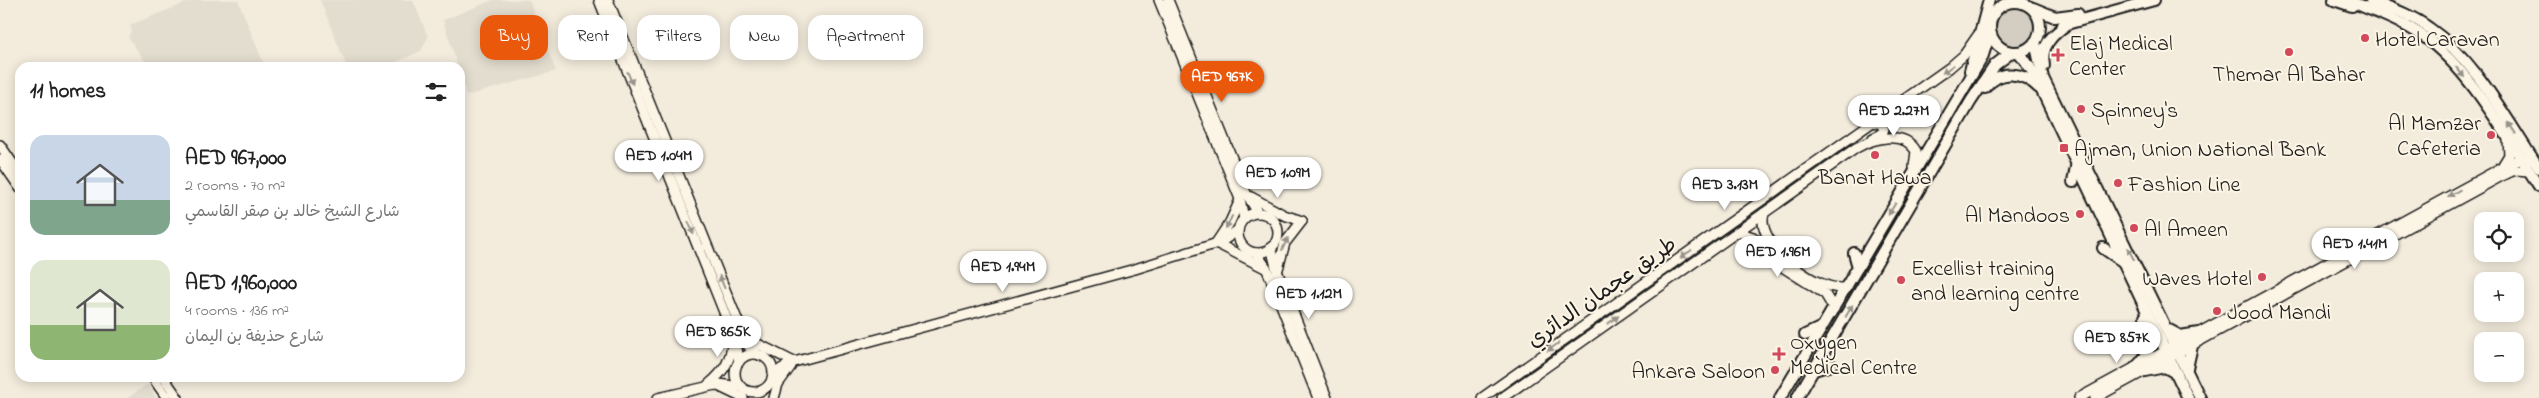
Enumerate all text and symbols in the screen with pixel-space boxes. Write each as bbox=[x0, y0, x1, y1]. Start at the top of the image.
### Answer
chip: Buy bbox=[480, 15, 548, 60]
chip: Rent bbox=[558, 15, 627, 60]
chip: Filters bbox=[637, 15, 720, 60]
chip: New bbox=[730, 15, 798, 60]
chip: Apartment bbox=[808, 15, 923, 60]
place label: Hotel Caravan bbox=[2375, 25, 2500, 57]
place label: Elaj Medical Center bbox=[2069, 29, 2173, 86]
marker: Hotel Caravan bbox=[2359, 32, 2371, 44]
marker: Themar Al Bahar bbox=[2283, 46, 2295, 58]
marker: Elaj Medical Center bbox=[2051, 48, 2065, 62]
place label: Themar Al Bahar bbox=[2213, 60, 2366, 92]
pin: AED 967K bbox=[1170, 61, 1274, 103]
one-way arrow bbox=[1941, 64, 1954, 74]
text: AED 967K bbox=[1191, 65, 1253, 89]
one-way arrow bbox=[2455, 65, 2466, 78]
one-way arrow bbox=[627, 70, 634, 85]
text: 11 homes bbox=[30, 77, 106, 107]
icon: filters bbox=[422, 78, 450, 106]
pin: AED 2.27M bbox=[1837, 94, 1951, 137]
place label: Spinney's bbox=[2091, 96, 2178, 129]
text: AED 2.27M bbox=[1859, 99, 1929, 123]
marker: Spinney's bbox=[2075, 103, 2087, 115]
place label: Al Mamzar Cafeteria bbox=[2388, 109, 2481, 166]
one-way arrow bbox=[2507, 121, 2517, 134]
marker: Al Mamzar Cafeteria bbox=[2485, 129, 2497, 141]
place label: Ajman, Union National Bank bbox=[2074, 135, 2327, 167]
pin: AED 1.04M bbox=[602, 140, 716, 182]
marker: Ajman, Union National Bank bbox=[2058, 142, 2070, 154]
text: AED 967,000 bbox=[185, 144, 286, 174]
text: AED 1.04M bbox=[626, 144, 692, 168]
marker: Banat Hawa bbox=[1869, 149, 1881, 161]
icon: home bbox=[70, 155, 130, 215]
pin: AED 1.09M bbox=[1221, 156, 1335, 199]
text: AED 1.09M bbox=[1245, 161, 1311, 185]
place label: Banat Hawa bbox=[1817, 163, 1932, 195]
pin: AED 3.13M bbox=[1668, 168, 1782, 211]
place label: Fashion Line bbox=[2127, 170, 2240, 202]
text: AED 3.13M bbox=[1692, 173, 1758, 197]
text: 2 rooms · 70 m² bbox=[185, 174, 285, 198]
marker: Fashion Line bbox=[2112, 177, 2124, 189]
one-way arrow bbox=[2447, 188, 2460, 197]
text: شارع الشيخ خالد بن صقر القاسمي bbox=[185, 200, 400, 224]
place label: Al Mandoos bbox=[1965, 201, 2070, 233]
one-way arrow bbox=[1888, 203, 1897, 216]
marker: Al Mandoos bbox=[2074, 208, 2086, 220]
map controls bbox=[2474, 212, 2524, 382]
button: locate bbox=[2474, 212, 2524, 262]
one-way arrow bbox=[1225, 215, 1234, 229]
place label: Al Ameen bbox=[2144, 215, 2228, 247]
one-way arrow bbox=[687, 221, 695, 236]
marker: Al Ameen bbox=[2128, 222, 2140, 234]
pin: AED 1.41M bbox=[2298, 228, 2412, 270]
street label: طريق عجمان الدائري bbox=[1521, 230, 1684, 357]
text: AED 1.41M bbox=[2322, 232, 2388, 256]
one-way arrow bbox=[1281, 236, 1290, 251]
pin: AED 1.96M bbox=[1721, 236, 1835, 278]
text: AED 1.96M bbox=[1745, 240, 1811, 264]
one-way arrow bbox=[2127, 247, 2135, 262]
one-way arrow bbox=[1679, 249, 1693, 259]
pin: AED 1.94M bbox=[946, 250, 1060, 293]
place label: Excellist training and learning centre bbox=[1911, 254, 2080, 312]
text: AED 1.94M bbox=[971, 255, 1035, 279]
place label: Waves Hotel bbox=[2142, 264, 2252, 296]
text: AED 1,960,000 bbox=[185, 269, 297, 299]
marker: Waves Hotel bbox=[2256, 271, 2268, 283]
button: + bbox=[2474, 272, 2524, 322]
marker: Excellist training and learning centre bbox=[1895, 274, 1907, 286]
one-way arrow bbox=[717, 275, 725, 289]
pin: AED 1.12M bbox=[1252, 278, 1366, 320]
icon: home bbox=[70, 280, 130, 340]
text: AED 1.12M bbox=[1276, 282, 1342, 306]
place label: Jood Mandi bbox=[2227, 298, 2331, 330]
text: 4 rooms · 136 m² bbox=[185, 299, 289, 323]
one-way arrow bbox=[1844, 304, 1853, 317]
marker: Jood Mandi bbox=[2211, 305, 2223, 317]
one-way arrow bbox=[1607, 315, 1620, 325]
pin: AED 865K bbox=[666, 316, 770, 358]
text: AED 865K bbox=[685, 320, 751, 344]
pin: AED 857K bbox=[2065, 322, 2169, 364]
text: شارع حذيفة بن اليمان bbox=[185, 325, 324, 349]
text: AED 857K bbox=[2085, 326, 2149, 350]
place label: Oxygen Medical Centre bbox=[1790, 328, 1917, 385]
button: − bbox=[2474, 332, 2524, 382]
one-way arrow bbox=[1547, 342, 1560, 352]
marker: Oxygen Medical Centre bbox=[1772, 347, 1786, 361]
place label: Ankara Saloon bbox=[1631, 357, 1765, 389]
marker: Ankara Saloon bbox=[1769, 364, 1781, 376]

